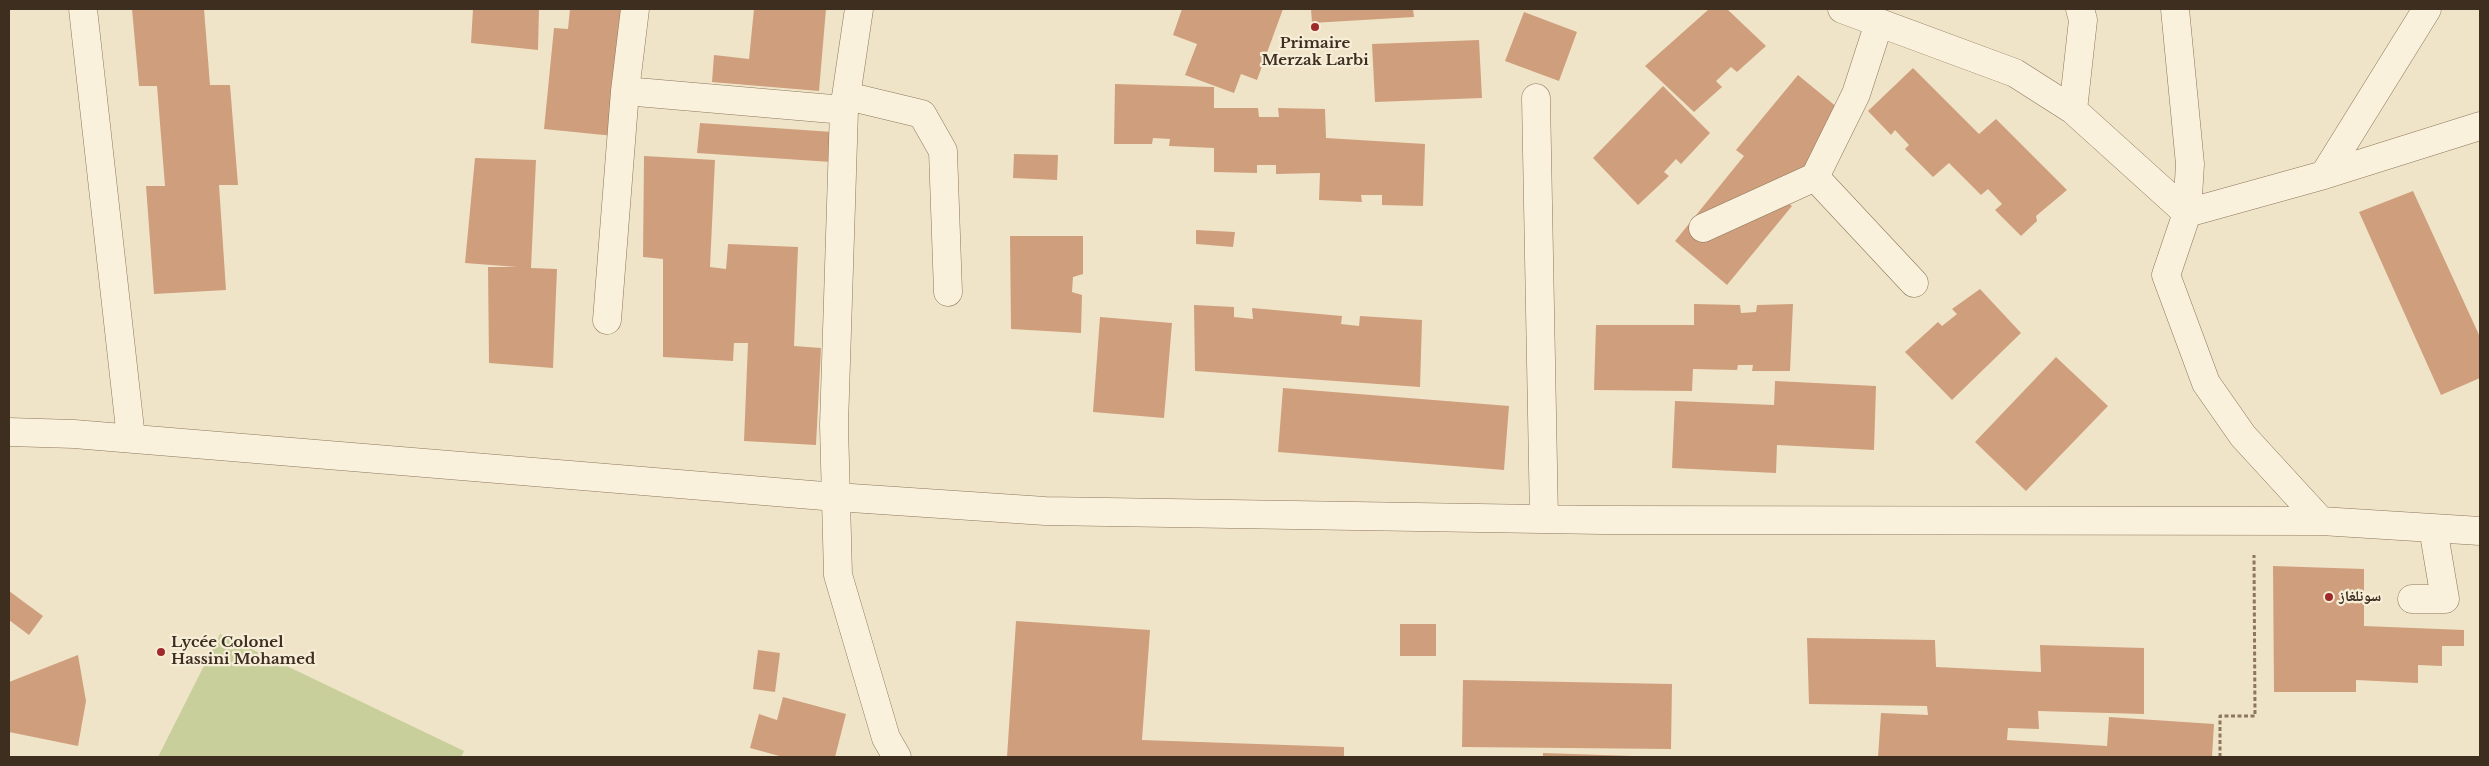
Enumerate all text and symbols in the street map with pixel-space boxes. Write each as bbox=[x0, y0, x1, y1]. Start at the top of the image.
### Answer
marker: Primaire Merzak Larbi bbox=[1309, 21, 1321, 33]
place label: Primaire Merzak Larbi bbox=[1261, 35, 1369, 70]
place label: سونلغاز bbox=[2339, 588, 2381, 606]
marker: سونلغاز bbox=[2323, 591, 2335, 603]
place label: Lycée Colonel Hassini Mohamed bbox=[171, 634, 315, 669]
marker: Lycée Colonel Hassini Mohamed bbox=[155, 646, 167, 658]

